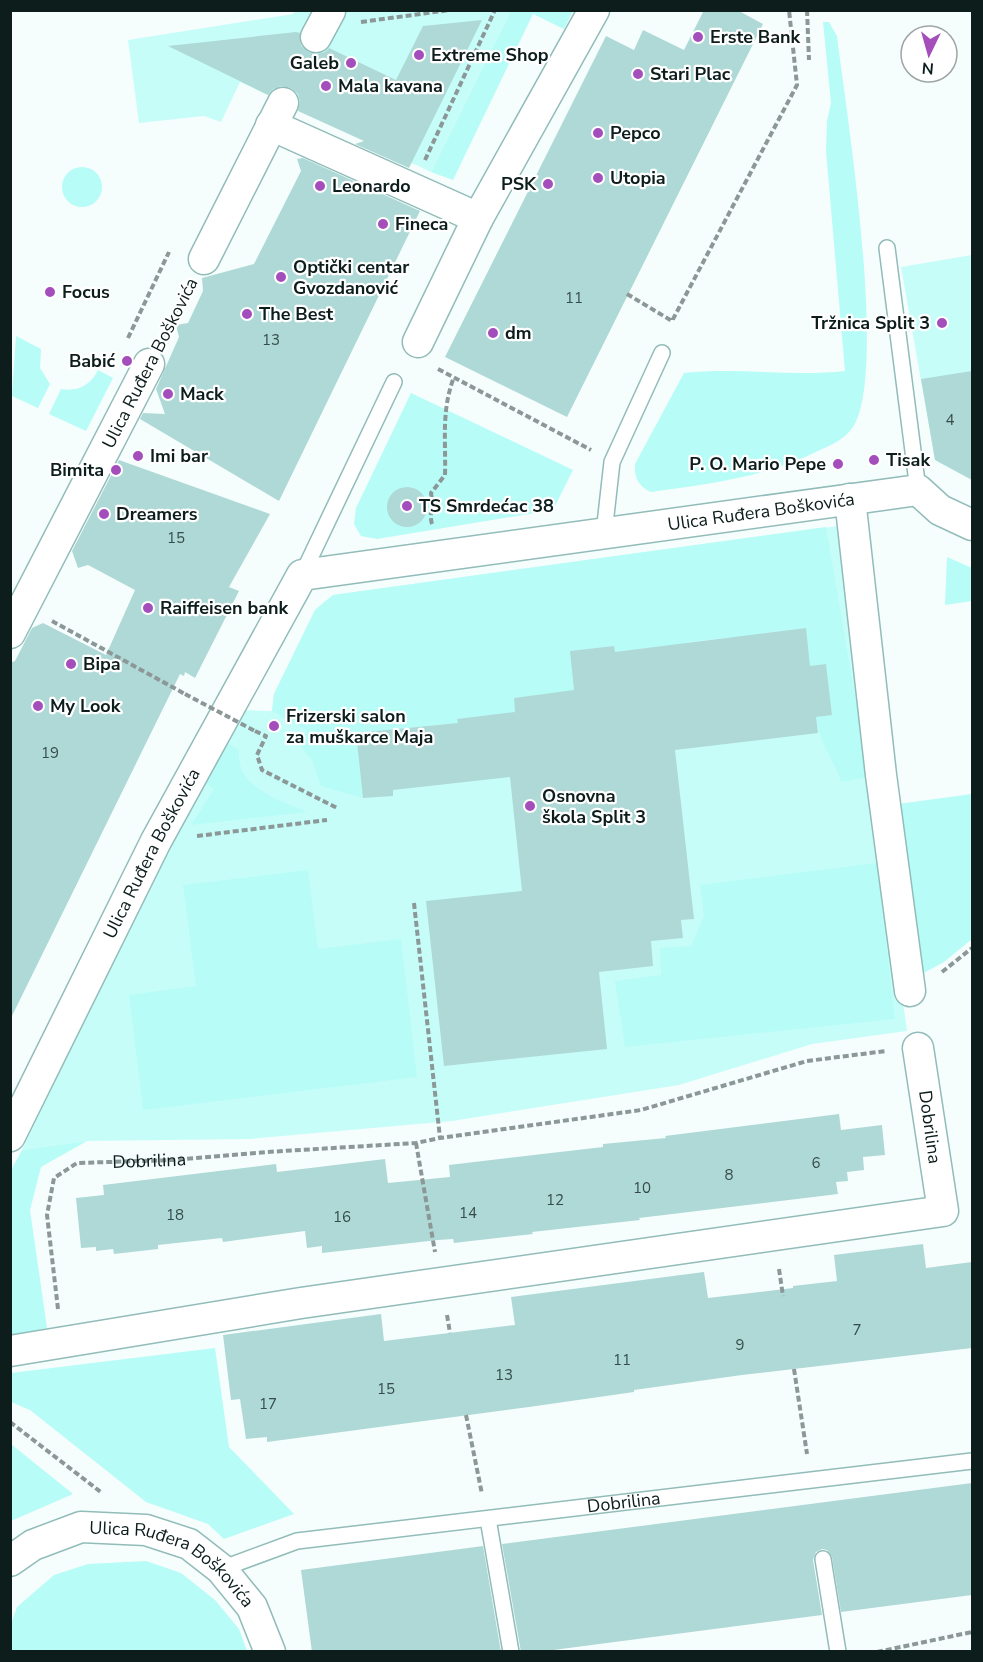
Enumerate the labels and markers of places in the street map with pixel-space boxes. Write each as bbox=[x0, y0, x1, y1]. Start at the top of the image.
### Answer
place label: Erste Bank bbox=[710, 25, 801, 49]
marker: Erste Bank bbox=[691, 30, 705, 44]
place label: Extreme Shop bbox=[431, 43, 549, 67]
marker: Extreme Shop bbox=[412, 48, 426, 62]
place label: Galeb bbox=[290, 51, 339, 75]
marker: Galeb bbox=[344, 56, 358, 70]
place label: Stari Plac bbox=[650, 62, 731, 86]
marker: Stari Plac bbox=[631, 67, 645, 81]
place label: Mala kavana bbox=[338, 74, 443, 98]
marker: Mala kavana bbox=[319, 79, 333, 93]
place label: Pepco bbox=[610, 121, 661, 145]
marker: Pepco bbox=[591, 126, 605, 140]
place label: Utopia bbox=[610, 166, 666, 190]
marker: Utopia bbox=[591, 171, 605, 185]
place label: PSK bbox=[501, 172, 537, 196]
place label: Leonardo bbox=[332, 174, 411, 198]
marker: PSK bbox=[541, 177, 555, 191]
marker: Leonardo bbox=[313, 179, 327, 193]
place label: Fineca bbox=[395, 212, 448, 236]
marker: Fineca bbox=[376, 217, 390, 231]
place label: Optički centar Gvozdanović bbox=[293, 255, 409, 300]
marker: Optički centar Gvozdanović bbox=[274, 270, 288, 284]
place label: Focus bbox=[62, 280, 110, 304]
marker: Focus bbox=[43, 285, 57, 299]
place label: The Best bbox=[259, 302, 333, 326]
marker: The Best bbox=[240, 307, 254, 321]
place label: Tržnica Split 3 bbox=[811, 311, 930, 335]
marker: Tržnica Split 3 bbox=[935, 316, 949, 330]
place label: dm bbox=[505, 321, 532, 345]
marker: dm bbox=[486, 326, 500, 340]
place label: Babić bbox=[69, 349, 115, 373]
marker: Babić bbox=[120, 354, 134, 368]
place label: Mack bbox=[180, 382, 224, 406]
marker: Mack bbox=[161, 387, 175, 401]
place label: Imi bar bbox=[150, 444, 208, 468]
place label: Tisak bbox=[886, 448, 930, 472]
marker: Imi bar bbox=[131, 449, 145, 463]
place label: P. O. Mario Pepe bbox=[689, 452, 826, 476]
marker: Tisak bbox=[867, 453, 881, 467]
marker: P. O. Mario Pepe bbox=[831, 457, 845, 471]
place label: Bimita bbox=[50, 458, 104, 482]
marker: Bimita bbox=[109, 463, 123, 477]
place label: TS Smrdećac 38 bbox=[419, 494, 554, 518]
marker: TS Smrdećac 38 bbox=[400, 499, 414, 513]
place label: Dreamers bbox=[116, 502, 198, 526]
marker: Dreamers bbox=[97, 507, 111, 521]
place label: Raiffeisen bank bbox=[160, 596, 289, 620]
marker: Raiffeisen bank bbox=[141, 601, 155, 615]
place label: Bipa bbox=[83, 652, 121, 676]
marker: Bipa bbox=[64, 657, 78, 671]
place label: My Look bbox=[50, 694, 121, 718]
marker: My Look bbox=[31, 699, 45, 713]
place label: Frizerski salon za muškarce Maja bbox=[286, 704, 433, 749]
marker: Frizerski salon za muškarce Maja bbox=[267, 719, 281, 733]
place label: Osnovna škola Split 3 bbox=[542, 784, 646, 829]
marker: Osnovna škola Split 3 bbox=[523, 799, 537, 813]

